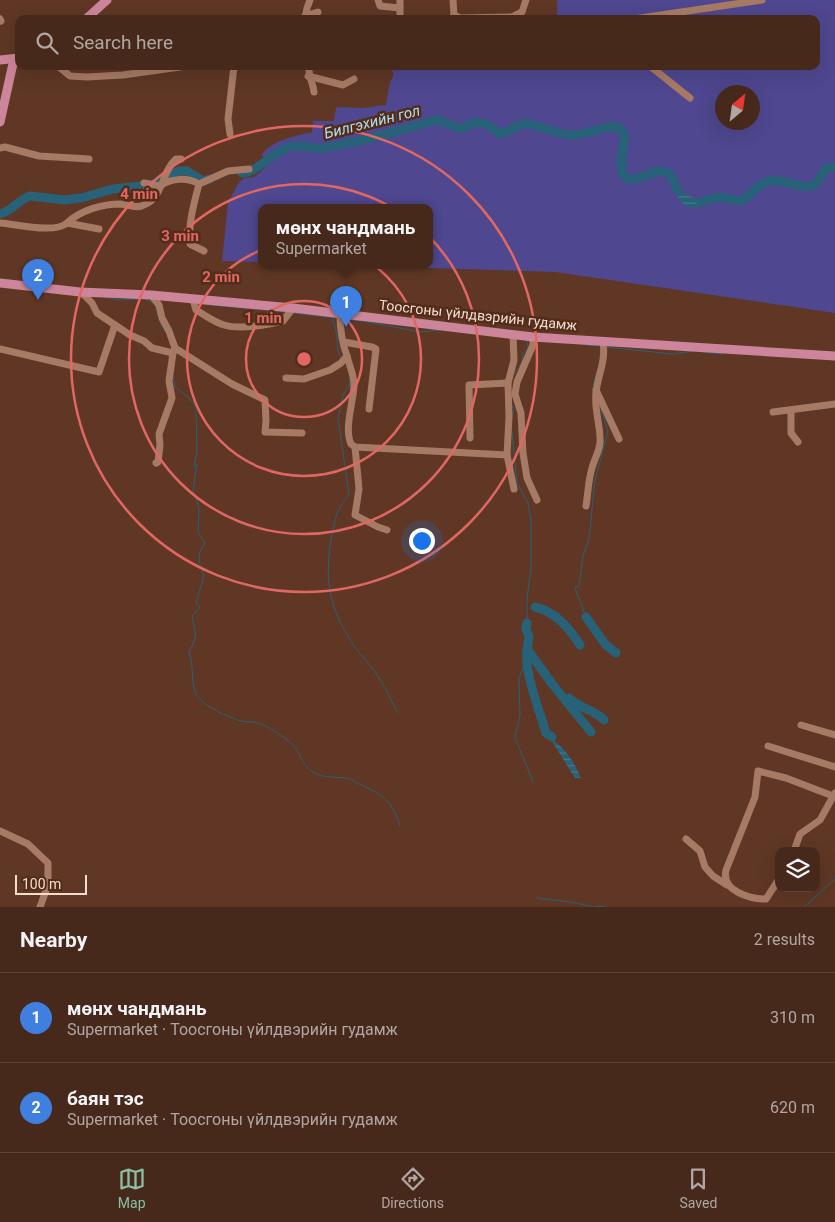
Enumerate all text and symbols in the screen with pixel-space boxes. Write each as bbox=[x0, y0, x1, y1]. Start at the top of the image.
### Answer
search box bbox=[15, 15, 820, 70]
icon: search bbox=[33, 29, 61, 57]
text: Search here bbox=[73, 31, 173, 54]
north arrow bbox=[715, 85, 760, 130]
water label: Билгэхийн гол bbox=[322, 101, 422, 143]
text: 4 min bbox=[120, 185, 158, 203]
popup bbox=[258, 204, 433, 269]
text: мөнх чандмань bbox=[276, 216, 415, 239]
text: 3 min bbox=[161, 227, 199, 245]
text: Supermarket bbox=[276, 239, 367, 258]
pin: 2 bbox=[22, 259, 54, 300]
text: 2 min bbox=[202, 268, 240, 286]
pin: 1 bbox=[330, 286, 362, 327]
street label: Тоосгоны үйлдвэрийн гудамж bbox=[378, 297, 578, 333]
text: 1 min bbox=[244, 309, 282, 327]
centre of rings bbox=[295, 350, 313, 368]
your location bbox=[409, 528, 435, 554]
map controls bbox=[775, 847, 820, 892]
button: layers bbox=[775, 847, 820, 892]
scale bar bbox=[15, 872, 88, 895]
text: 100 m bbox=[22, 876, 61, 892]
text: Nearby bbox=[20, 928, 87, 952]
text: 2 results bbox=[754, 930, 815, 949]
text: мөнх чандмань bbox=[67, 997, 207, 1020]
text: 1 bbox=[31, 1008, 41, 1027]
text: 310 m bbox=[770, 1008, 815, 1027]
text: Supermarket · Тоосгоны үйлдвэрийн гудамж bbox=[67, 1020, 398, 1039]
text: баян тэс bbox=[67, 1087, 144, 1110]
text: 2 bbox=[31, 1098, 41, 1117]
text: 620 m bbox=[770, 1098, 815, 1117]
text: Supermarket · Тоосгоны үйлдвэрийн гудамж bbox=[67, 1110, 398, 1129]
tab: Map bbox=[118, 1165, 146, 1211]
tab: Directions bbox=[381, 1165, 444, 1211]
tab: Saved bbox=[679, 1165, 717, 1211]

